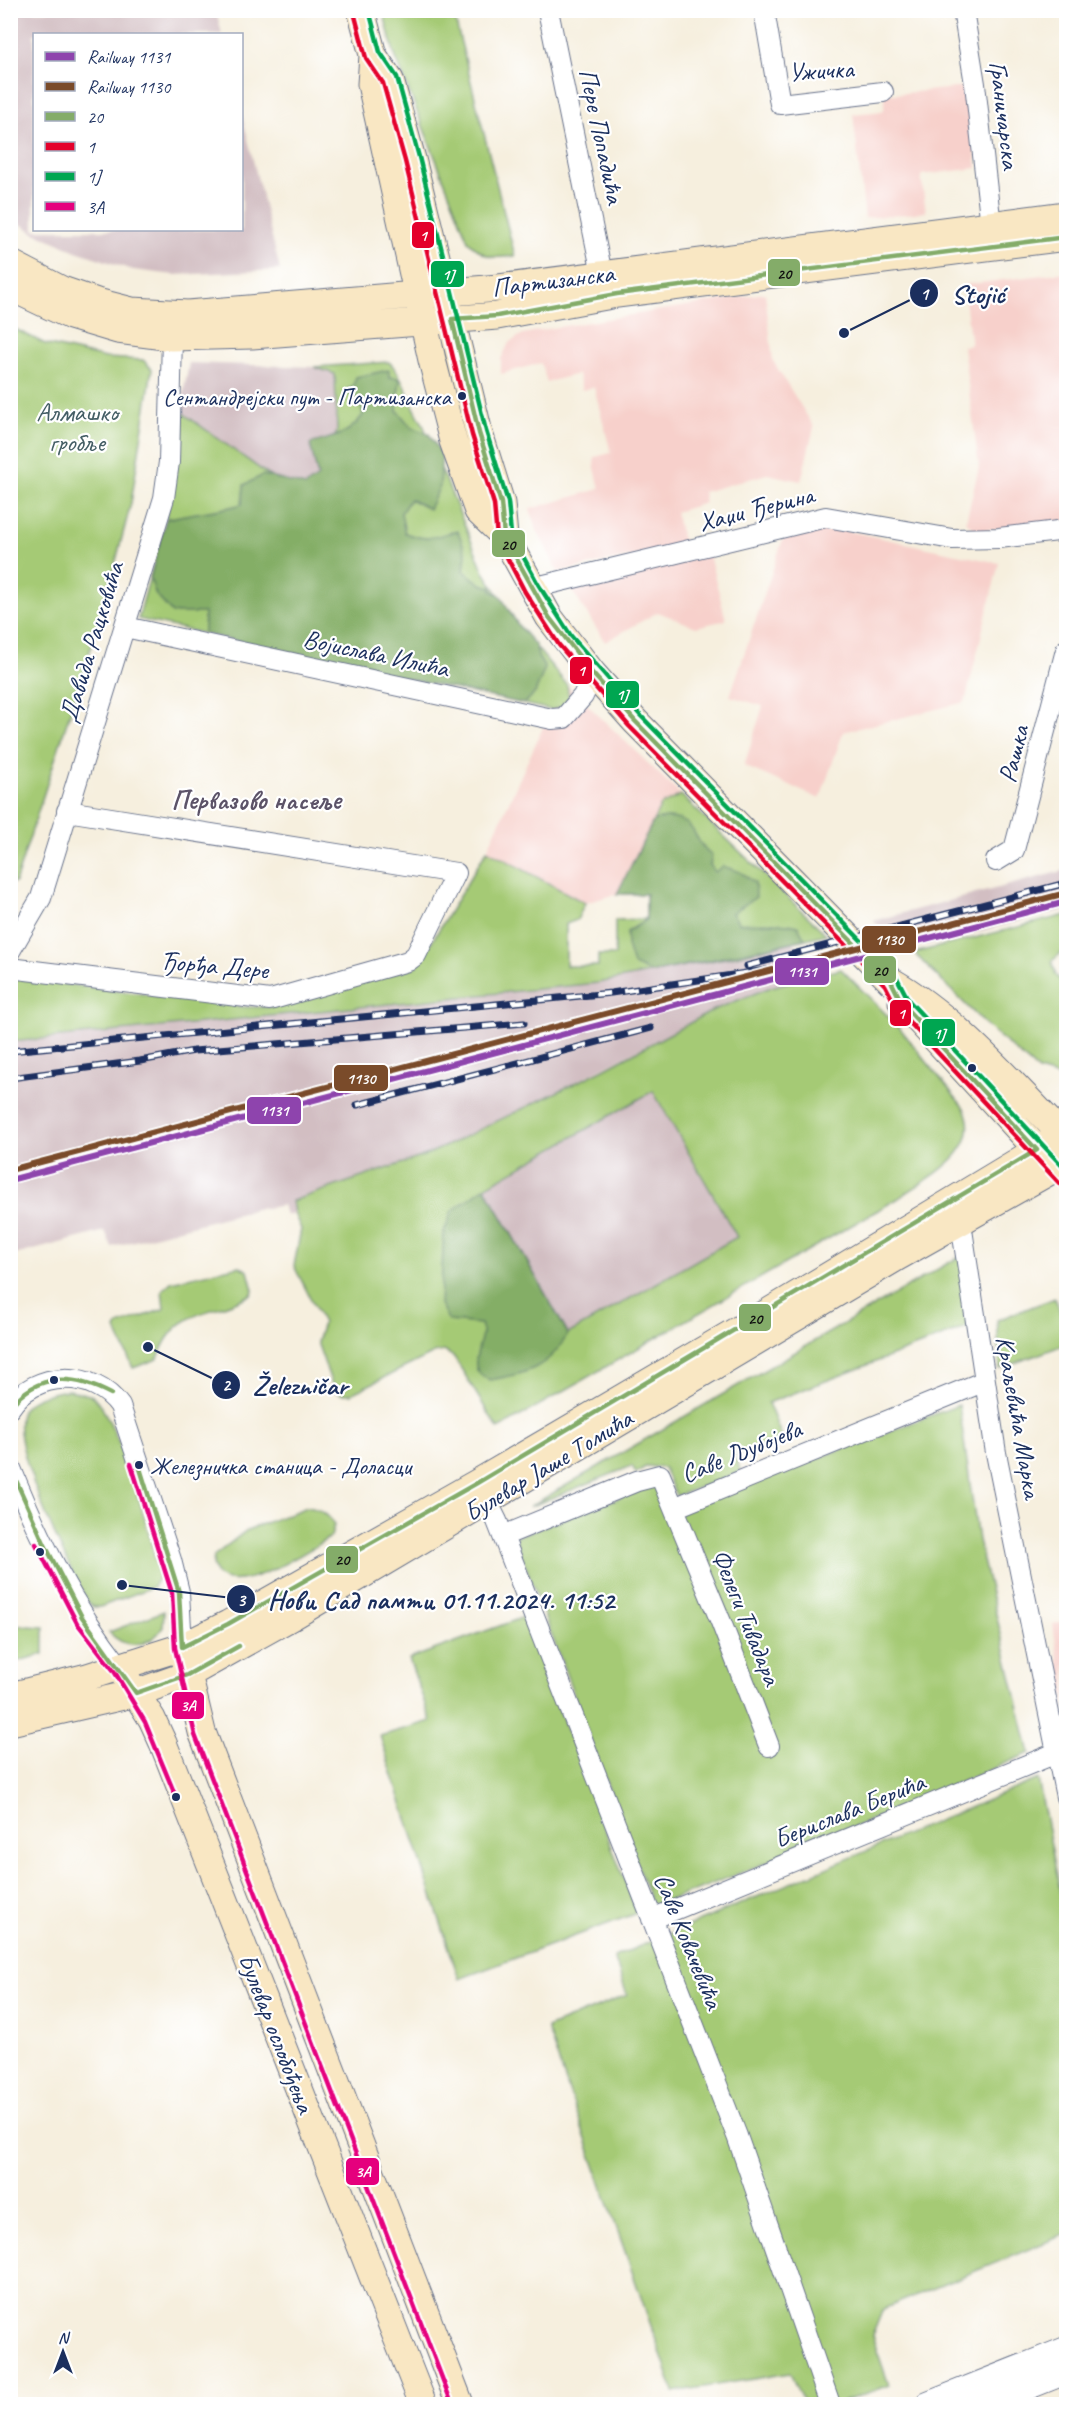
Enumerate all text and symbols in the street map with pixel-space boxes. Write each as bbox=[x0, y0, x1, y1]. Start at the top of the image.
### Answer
legend bbox=[33, 33, 243, 231]
text: Railway 1131 bbox=[87, 46, 171, 68]
street label: Ужичка bbox=[788, 52, 856, 89]
street label: Граничарска bbox=[981, 59, 1028, 173]
street label: Пере Попадића bbox=[571, 65, 632, 208]
text: Railway 1130 bbox=[87, 76, 172, 98]
text: 20 bbox=[87, 106, 105, 128]
text: 1 bbox=[87, 136, 96, 158]
text: 1J bbox=[87, 166, 103, 188]
text: 3A bbox=[87, 196, 105, 218]
line badge: 1 bbox=[411, 221, 435, 249]
text: 1 bbox=[419, 226, 428, 246]
street label: Партизанска bbox=[490, 256, 618, 304]
line badge: 20 bbox=[767, 258, 801, 287]
line badge: 1J bbox=[430, 260, 465, 288]
text: 20 bbox=[777, 264, 793, 284]
text: 1J bbox=[442, 265, 457, 285]
callout: Stojić bbox=[909, 271, 1016, 316]
text: Stojić bbox=[951, 277, 1008, 311]
text: 1 bbox=[920, 283, 930, 305]
place label: Сентандрејски пут - Партизанска bbox=[163, 382, 452, 412]
marker: Сентандрејски пут - Партизанска bbox=[456, 390, 468, 402]
park label: Алмашко гробље bbox=[36, 396, 121, 459]
street label: Хаџи Ђерина bbox=[695, 478, 819, 539]
line badge: 20 bbox=[491, 529, 526, 558]
text: 20 bbox=[501, 535, 517, 555]
street label: Давида Рацковића bbox=[51, 557, 132, 726]
street label: Војислава Илића bbox=[300, 622, 453, 685]
line badge: 1 bbox=[569, 656, 593, 685]
text: 1 bbox=[577, 661, 586, 681]
line badge: 1J bbox=[605, 680, 640, 709]
text: 1J bbox=[616, 685, 631, 705]
street label: Рашка bbox=[991, 721, 1037, 786]
district label: Первазово насеље bbox=[171, 783, 343, 817]
line badge: 1130 bbox=[861, 925, 917, 954]
text: 1130 bbox=[875, 930, 905, 950]
street label: Ђорђа Дере bbox=[158, 944, 271, 987]
line badge: 20 bbox=[863, 955, 897, 984]
line badge: 1131 bbox=[774, 957, 830, 986]
text: 20 bbox=[873, 961, 889, 981]
text: 1131 bbox=[788, 962, 818, 982]
line badge: 1 bbox=[889, 999, 912, 1027]
text: 1 bbox=[897, 1004, 906, 1024]
line badge: 1J bbox=[921, 1018, 956, 1047]
text: 1J bbox=[933, 1024, 948, 1044]
unlabelled marker bbox=[966, 1062, 978, 1074]
line badge: 1130 bbox=[333, 1064, 389, 1092]
text: 1130 bbox=[347, 1069, 377, 1089]
line badge: 1131 bbox=[246, 1096, 302, 1125]
text: 1131 bbox=[260, 1101, 290, 1121]
line badge: 20 bbox=[738, 1303, 772, 1332]
text: 20 bbox=[748, 1309, 764, 1329]
street label: Краљевића Марка bbox=[988, 1333, 1049, 1503]
callout: Železničar bbox=[211, 1362, 359, 1407]
text: Železničar bbox=[253, 1368, 351, 1402]
unlabelled marker bbox=[48, 1374, 60, 1386]
text: 2 bbox=[222, 1374, 232, 1396]
street label: Булевар Јаше Томића bbox=[458, 1401, 640, 1529]
street label: Саве Љубојева bbox=[676, 1412, 808, 1491]
place label: Железничка станица - Доласци bbox=[150, 1451, 414, 1481]
marker: Железничка станица - Доласци bbox=[133, 1459, 145, 1471]
street label: Фелеги Тивадара bbox=[704, 1544, 789, 1692]
line badge: 20 bbox=[325, 1545, 359, 1574]
unlabelled marker bbox=[34, 1546, 46, 1558]
text: 20 bbox=[335, 1550, 351, 1570]
callout: Нови Сад памти 01.11.2024. 11:52 bbox=[226, 1577, 627, 1622]
text: Нови Сад памти 01.11.2024. 11:52 bbox=[268, 1583, 617, 1617]
text: 3 bbox=[237, 1589, 247, 1611]
line badge: 3A bbox=[171, 1691, 205, 1720]
text: 3A bbox=[180, 1696, 198, 1716]
street label: Берислава Берића bbox=[769, 1765, 931, 1856]
unlabelled marker bbox=[170, 1791, 182, 1803]
street label: Саве Ковачевића bbox=[646, 1869, 731, 2015]
street label: Булевар ослобођења bbox=[231, 1949, 323, 2119]
line badge: 3A bbox=[345, 2157, 380, 2186]
text: 3A bbox=[355, 2162, 373, 2182]
north arrow bbox=[33, 2322, 93, 2382]
text: N bbox=[58, 2328, 71, 2348]

